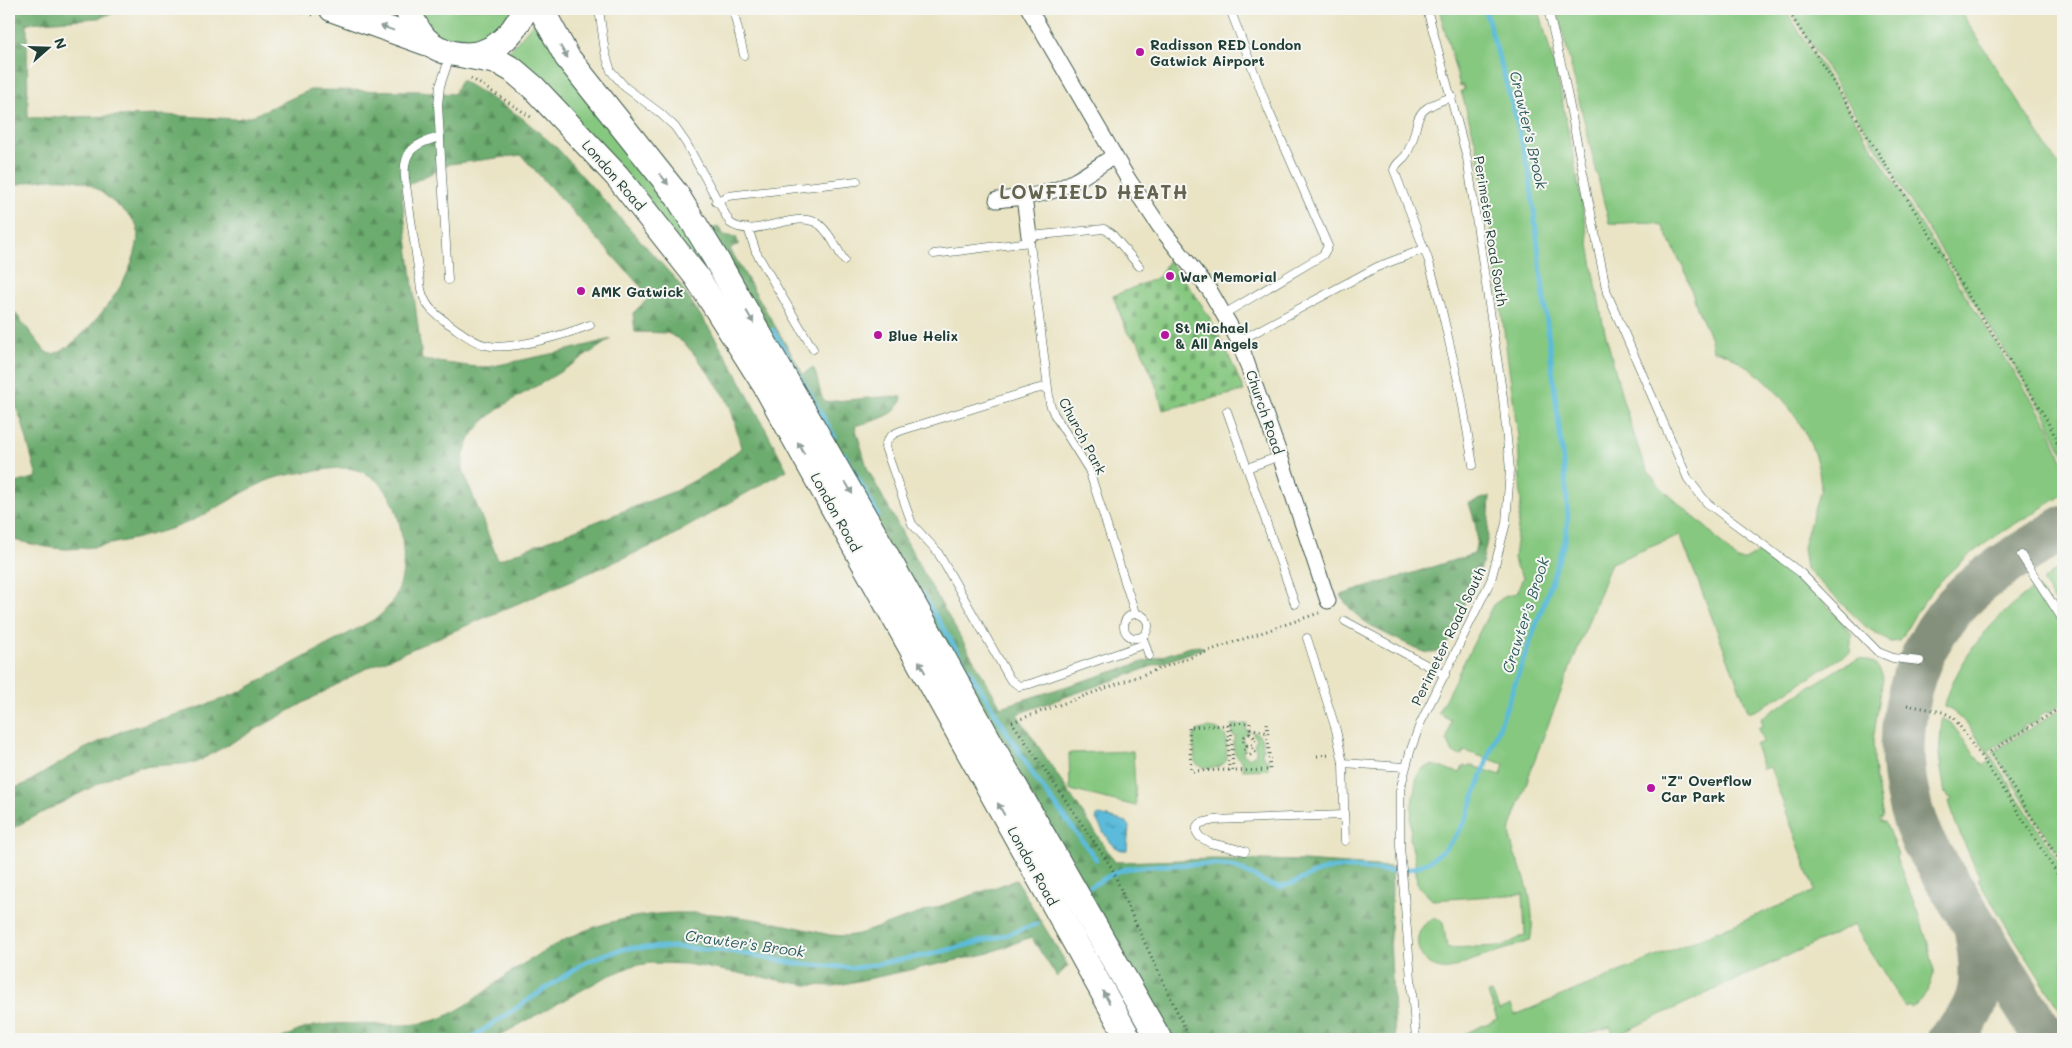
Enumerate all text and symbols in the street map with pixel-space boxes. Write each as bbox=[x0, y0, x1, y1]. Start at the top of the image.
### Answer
north arrow bbox=[22, 22, 72, 72]
one-way arrow bbox=[379, 24, 394, 32]
text: N bbox=[50, 35, 71, 52]
place label: Radisson RED London Gatwick Airport bbox=[1150, 35, 1301, 70]
one-way arrow bbox=[559, 45, 568, 58]
marker: Radisson RED London Gatwick Airport bbox=[1134, 46, 1146, 58]
water label: Crawter's Brook bbox=[1506, 69, 1553, 192]
street label: London Road bbox=[578, 136, 650, 214]
street label: Perimeter Road South bbox=[1470, 154, 1512, 308]
one-way arrow bbox=[659, 172, 670, 185]
district label: LOWFIELD HEATH bbox=[999, 179, 1189, 204]
place label: War Memorial bbox=[1180, 267, 1277, 286]
marker: War Memorial bbox=[1164, 270, 1176, 282]
place label: AMK Gatwick bbox=[591, 282, 683, 301]
marker: AMK Gatwick bbox=[575, 285, 587, 297]
one-way arrow bbox=[746, 311, 755, 324]
place label: St Michael & All Angels bbox=[1175, 318, 1258, 353]
place label: Blue Helix bbox=[888, 326, 958, 345]
marker: Blue Helix bbox=[872, 329, 884, 341]
marker: St Michael & All Angels bbox=[1159, 329, 1171, 341]
street label: Church Road bbox=[1242, 367, 1288, 457]
street label: Church Park bbox=[1055, 394, 1111, 478]
one-way arrow bbox=[796, 442, 805, 455]
street label: London Road bbox=[806, 469, 866, 555]
one-way arrow bbox=[844, 482, 853, 495]
water label: Crawter's Brook bbox=[1497, 554, 1553, 675]
street label: Perimeter Road South bbox=[1406, 563, 1490, 708]
one-way arrow bbox=[918, 659, 926, 674]
place label: "Z" Overflow Car Park bbox=[1661, 771, 1752, 806]
marker: "Z" Overflow Car Park bbox=[1645, 782, 1657, 794]
one-way arrow bbox=[996, 802, 1005, 816]
street label: London Road bbox=[1003, 823, 1063, 909]
water label: Crawter's Brook bbox=[684, 925, 807, 961]
one-way arrow bbox=[1101, 990, 1110, 1003]

